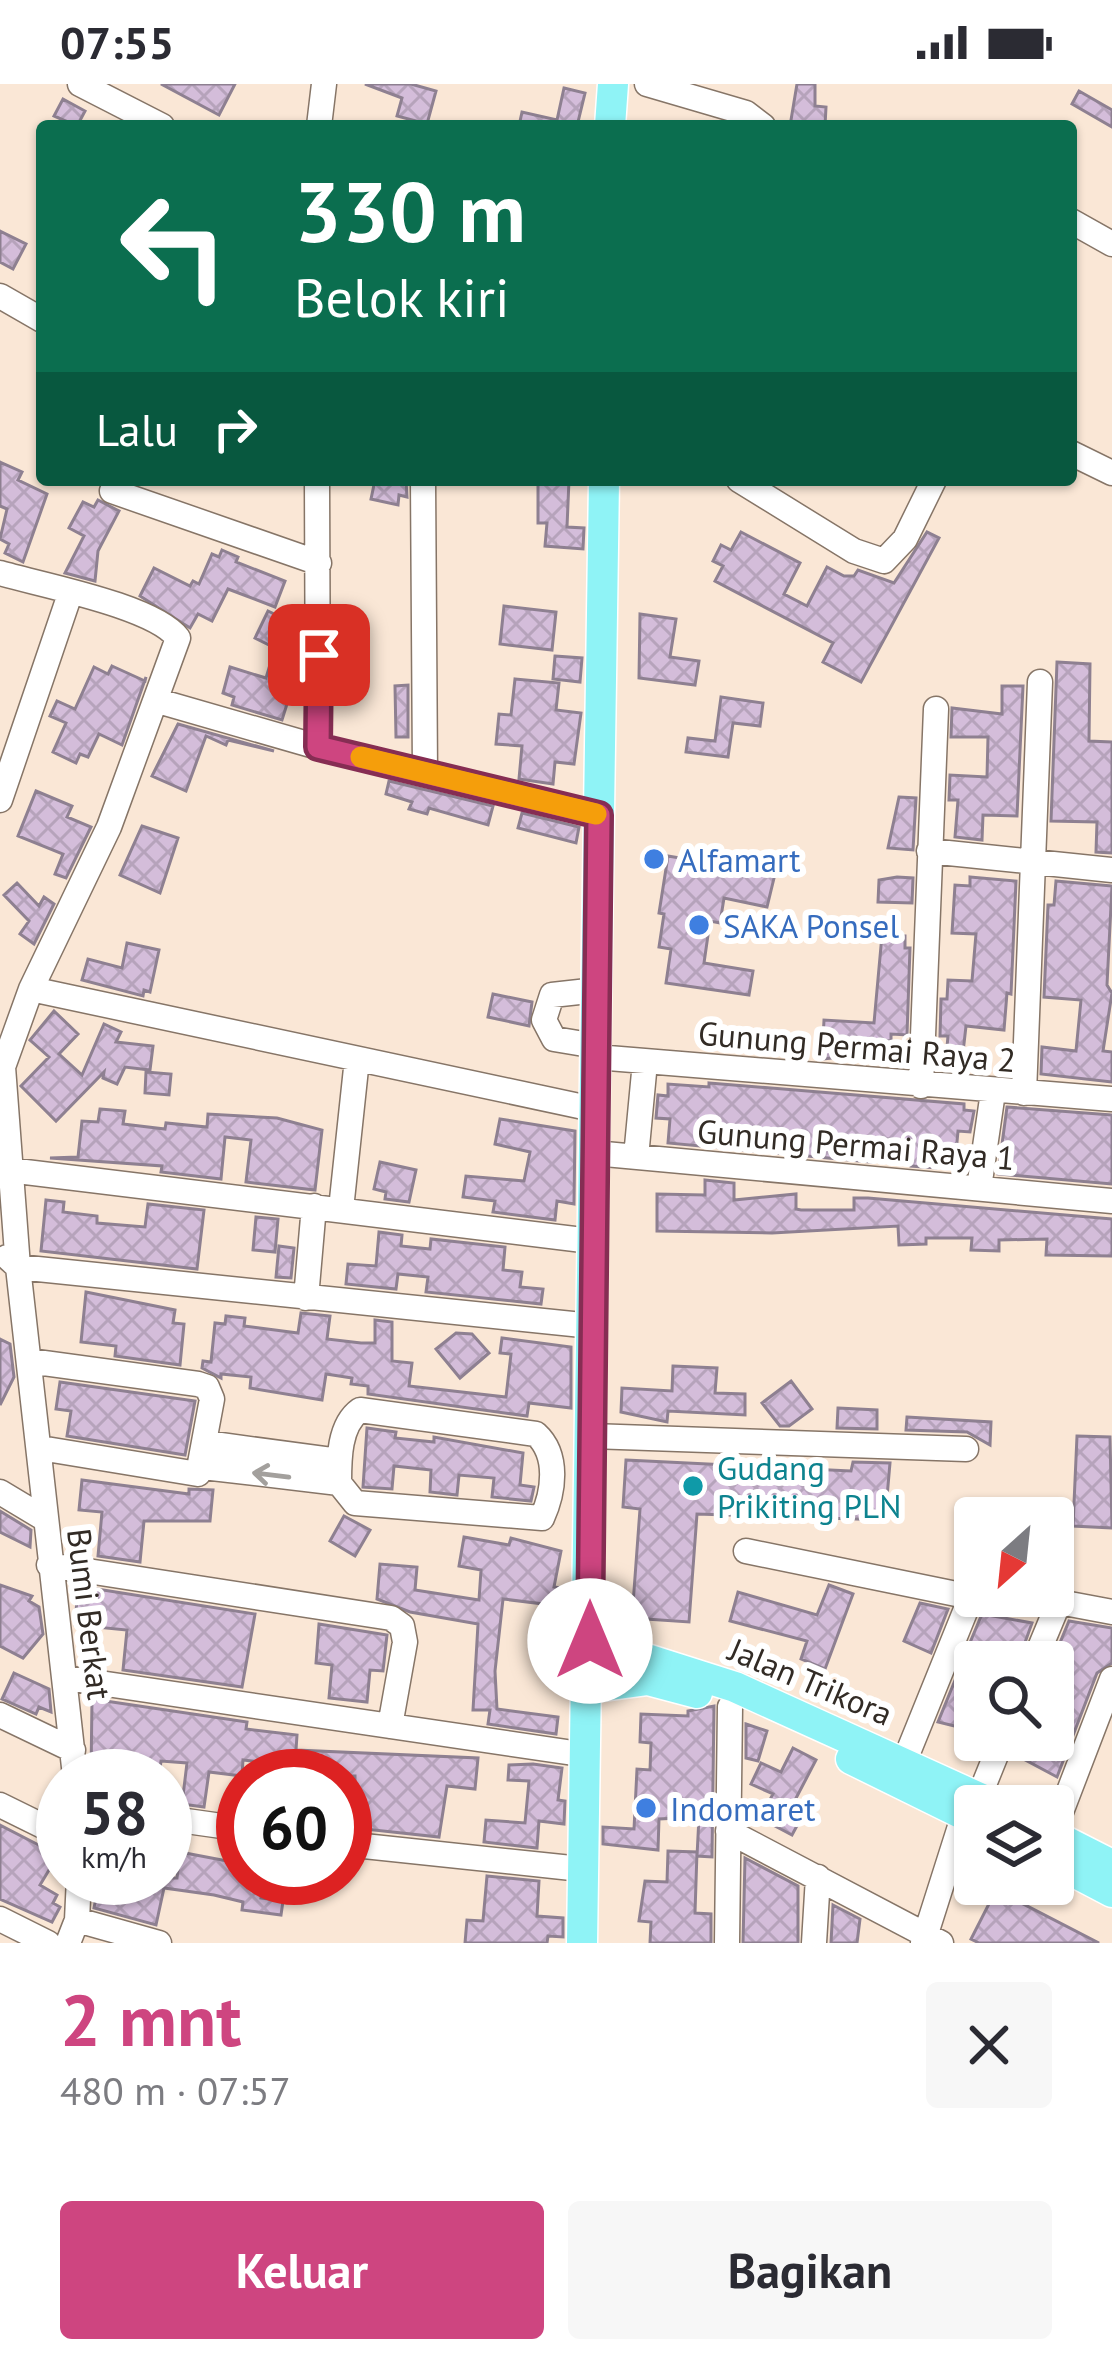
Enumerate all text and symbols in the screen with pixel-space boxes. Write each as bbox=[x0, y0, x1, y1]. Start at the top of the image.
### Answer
text: 07:55 bbox=[60, 13, 174, 71]
text: 330 m bbox=[294, 156, 526, 265]
icon: left bbox=[96, 168, 252, 324]
text: Belok kiri bbox=[294, 262, 510, 332]
icon: right bbox=[202, 396, 268, 462]
text: Lalu bbox=[96, 400, 178, 458]
pin bbox=[268, 604, 370, 706]
icon: arrive bbox=[286, 622, 352, 688]
place label: Alfamart bbox=[678, 838, 800, 881]
marker: Alfamart bbox=[641, 846, 667, 872]
place label: SAKA Ponsel bbox=[723, 904, 899, 947]
marker: SAKA Ponsel bbox=[686, 912, 712, 938]
street label: Gunung Permai Raya 2 bbox=[696, 1011, 1018, 1081]
street label: Gunung Permai Raya 1 bbox=[695, 1109, 1017, 1179]
place label: Gudang Prikiting PLN bbox=[717, 1446, 901, 1527]
one-way arrow bbox=[252, 1463, 291, 1486]
marker: Gudang Prikiting PLN bbox=[680, 1473, 706, 1499]
north arrow bbox=[954, 1497, 1074, 1617]
map controls bbox=[954, 1497, 1074, 1905]
street label: Bumi Berkat bbox=[58, 1526, 122, 1702]
position arrow bbox=[527, 1578, 653, 1704]
street label: Jalan Trikora bbox=[721, 1627, 899, 1735]
button: search bbox=[954, 1641, 1074, 1761]
speed limit sign: 60 bbox=[216, 1749, 372, 1905]
text: 58 bbox=[80, 1773, 148, 1851]
button: layers bbox=[954, 1785, 1074, 1905]
place label: Indomaret bbox=[670, 1787, 815, 1830]
marker: Indomaret bbox=[633, 1795, 659, 1821]
text: km/h bbox=[81, 1837, 147, 1876]
text: 2 mnt bbox=[60, 1973, 241, 2066]
button: close bbox=[926, 1982, 1052, 2108]
text: 480 m · 07:57 bbox=[60, 2065, 291, 2116]
button: Keluar bbox=[60, 2201, 544, 2339]
button: Bagikan bbox=[568, 2201, 1052, 2339]

